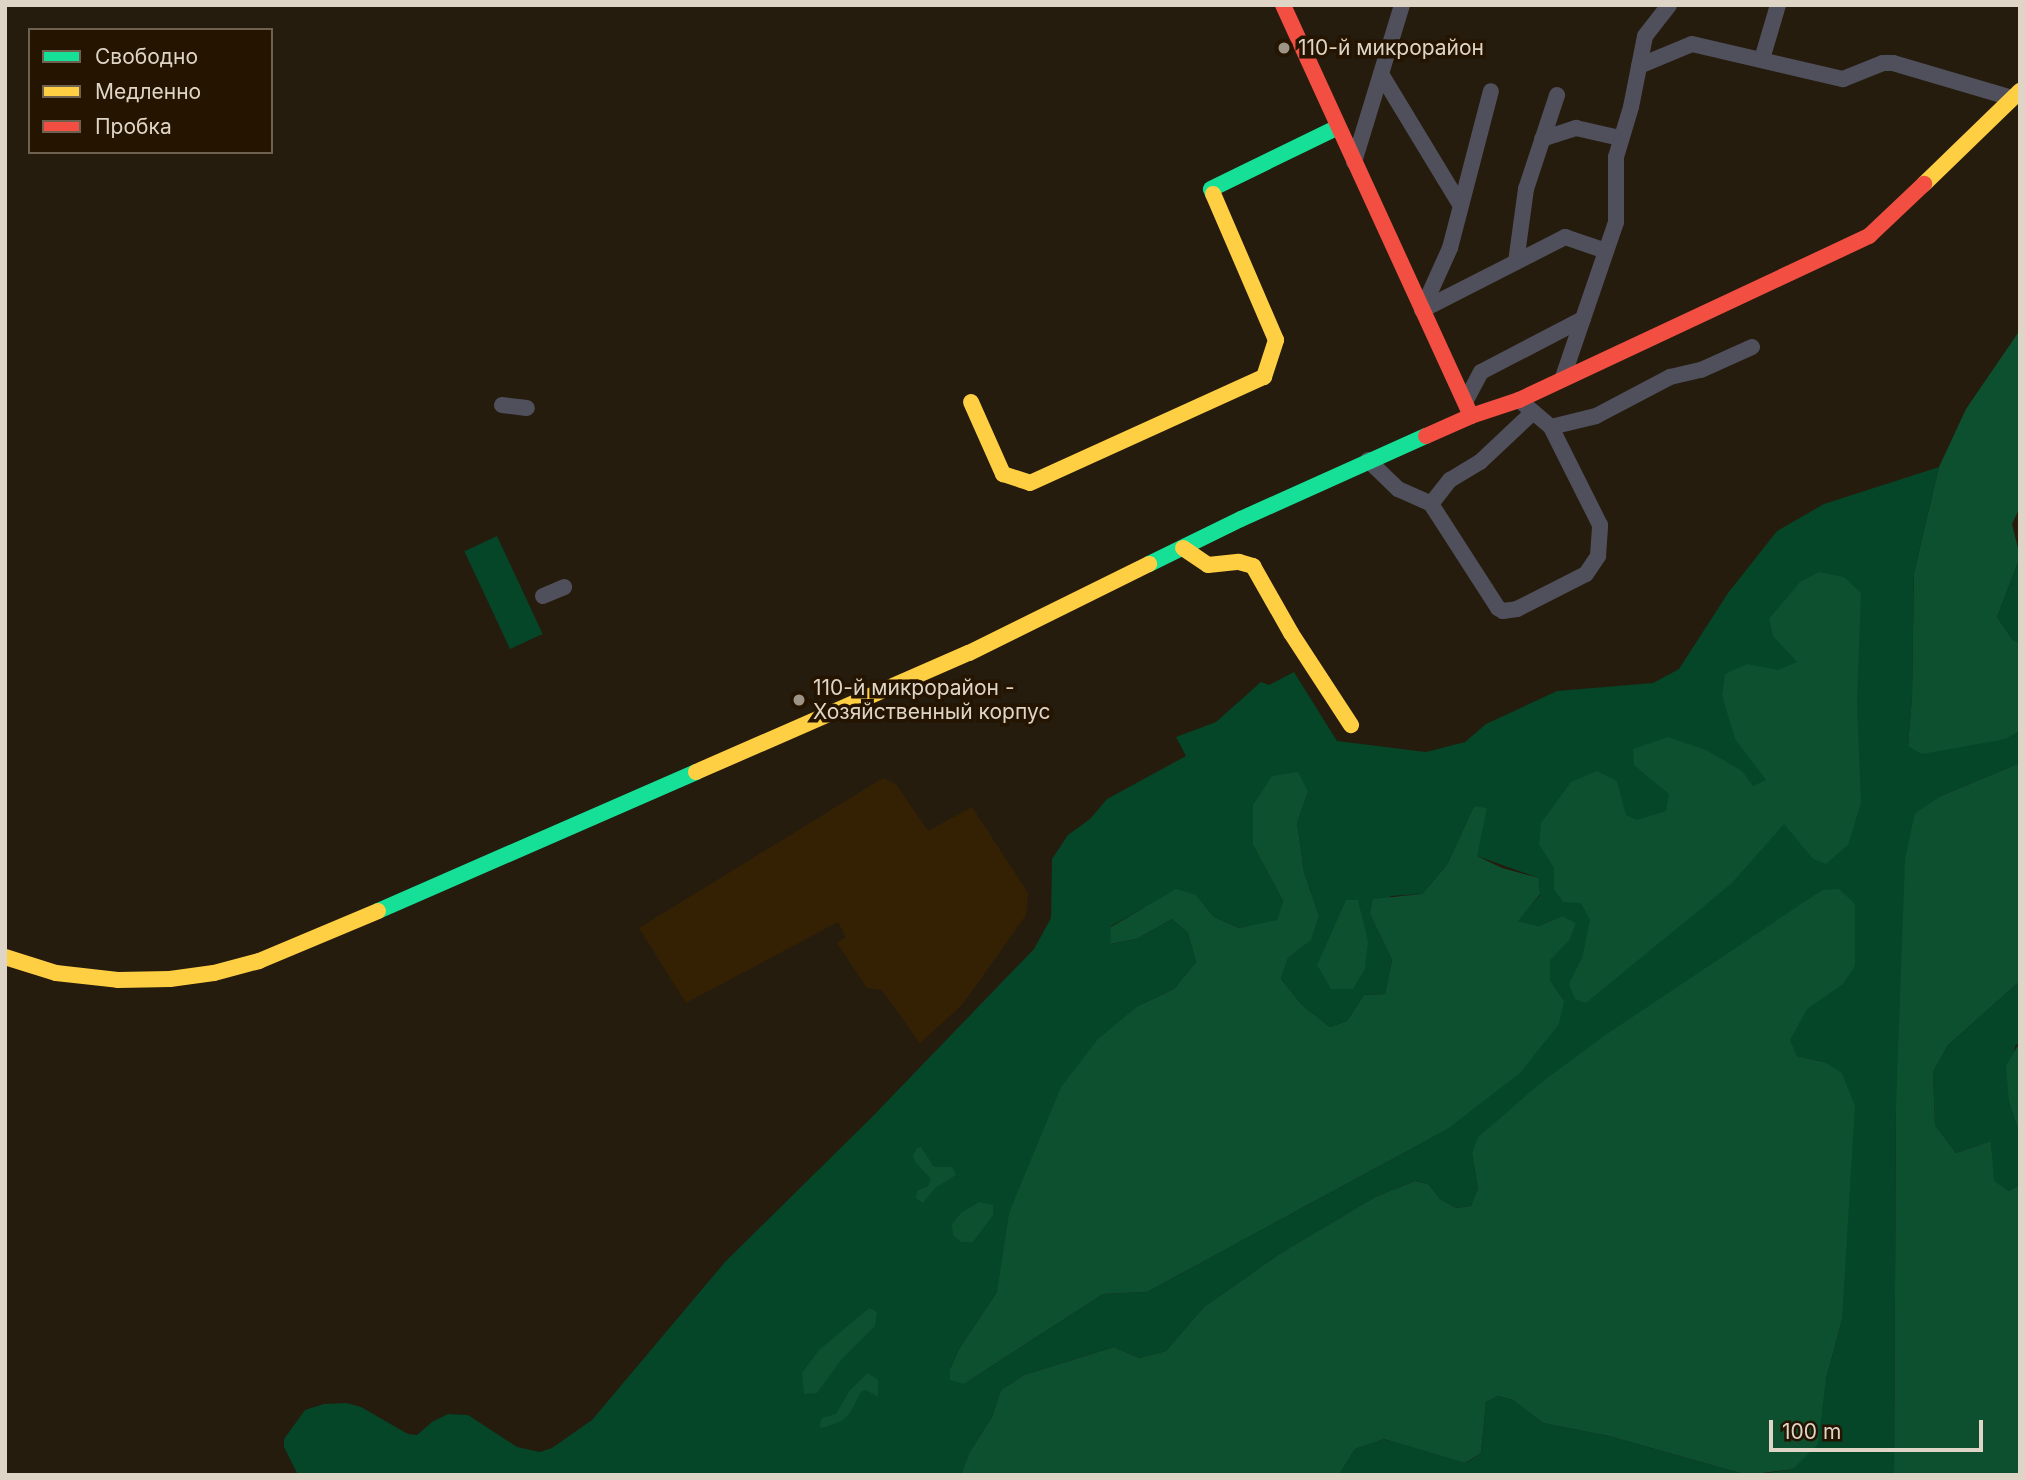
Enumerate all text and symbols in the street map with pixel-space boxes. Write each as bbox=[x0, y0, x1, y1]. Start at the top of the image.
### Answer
legend bbox=[28, 28, 273, 154]
place label: 110-й микрорайон bbox=[1298, 35, 1484, 61]
marker: 110-й микрорайон bbox=[1276, 40, 1292, 56]
text: Свободно bbox=[95, 44, 198, 69]
text: Медленно bbox=[95, 79, 201, 104]
text: Пробка bbox=[95, 114, 172, 139]
place label: 110-й микрорайон - Хозяйственный корпус bbox=[813, 675, 1050, 725]
marker: 110-й микрорайон - Хозяйственный корпус bbox=[791, 692, 807, 708]
scale bar bbox=[1773, 1406, 1986, 1450]
text: 100 m bbox=[1782, 1419, 1841, 1444]

